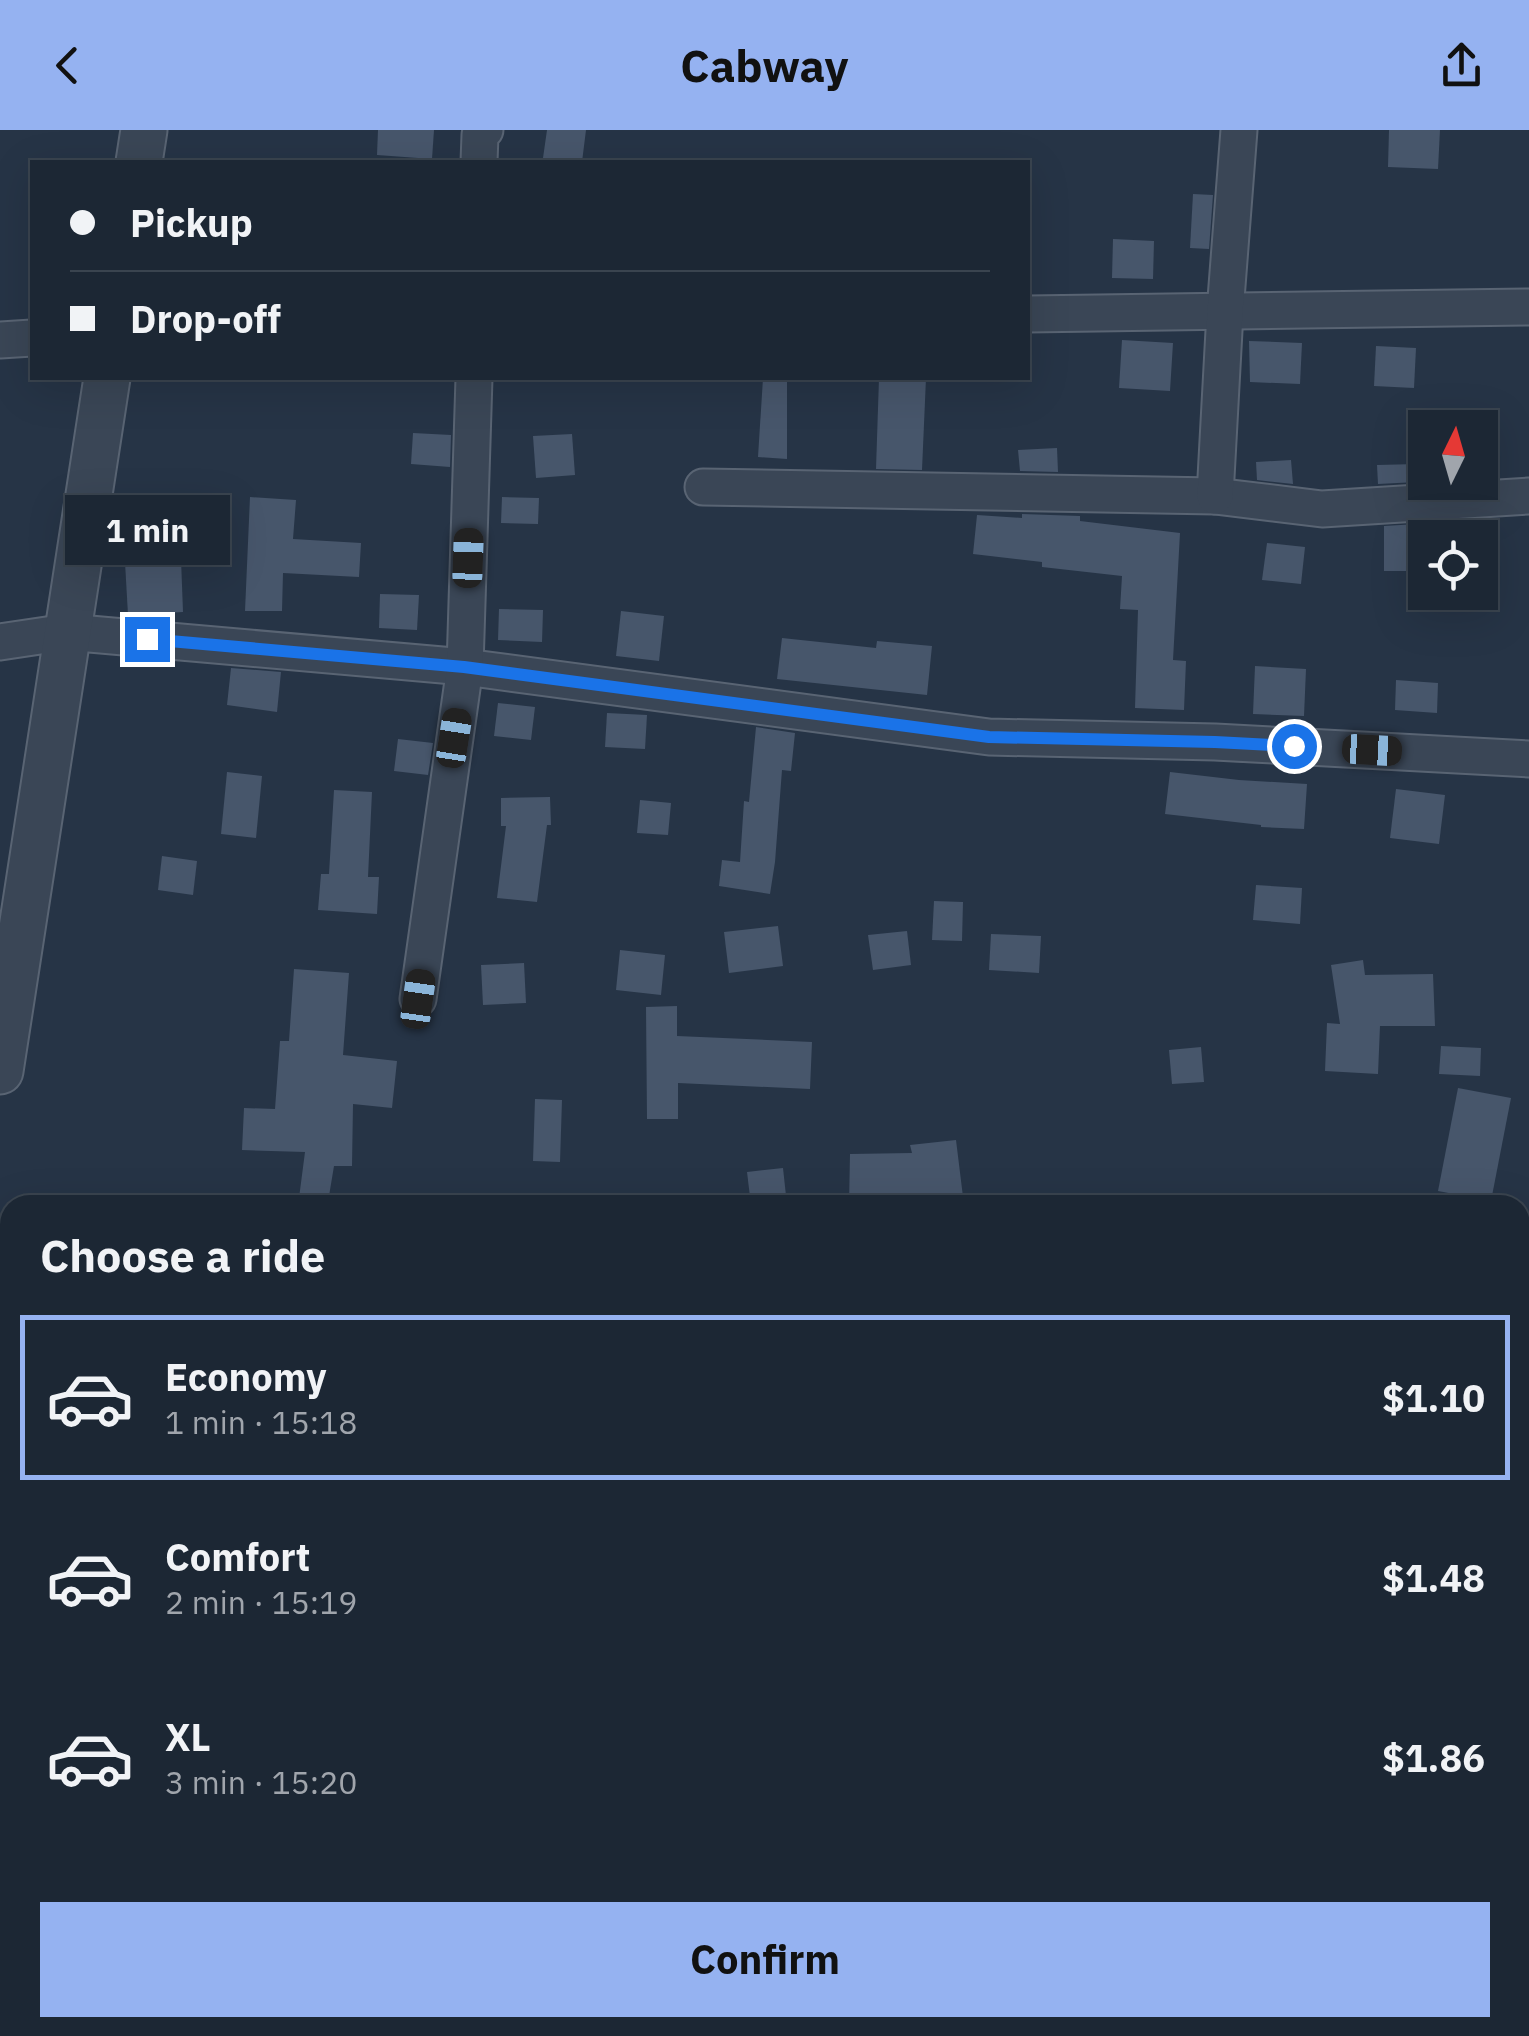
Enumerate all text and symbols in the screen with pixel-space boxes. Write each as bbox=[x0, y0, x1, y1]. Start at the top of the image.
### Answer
text: Cabway bbox=[680, 36, 849, 94]
icon: back bbox=[40, 38, 95, 93]
icon: share bbox=[1434, 38, 1489, 93]
text: Pickup bbox=[130, 198, 253, 247]
text: Drop-off bbox=[130, 294, 281, 343]
north arrow bbox=[1408, 410, 1498, 500]
map controls bbox=[1408, 410, 1498, 610]
callout: 1 min bbox=[64, 494, 230, 564]
text: 1 min bbox=[106, 509, 189, 551]
button: locate bbox=[1408, 520, 1498, 610]
car bbox=[452, 527, 484, 589]
route end bbox=[125, 617, 170, 662]
car bbox=[434, 706, 474, 770]
route start bbox=[1272, 724, 1317, 769]
car bbox=[1341, 733, 1403, 767]
car bbox=[399, 967, 437, 1031]
text: Choose a ride bbox=[40, 1226, 325, 1284]
text: Economy bbox=[165, 1352, 327, 1401]
icon: car bbox=[45, 1353, 135, 1443]
text: $1.10 bbox=[1382, 1373, 1485, 1422]
text: 1 min · 15:18 bbox=[165, 1401, 358, 1443]
text: Comfort bbox=[165, 1532, 310, 1581]
icon: car bbox=[45, 1533, 135, 1623]
text: $1.48 bbox=[1382, 1553, 1485, 1602]
text: 2 min · 15:19 bbox=[165, 1581, 358, 1623]
text: XL bbox=[165, 1712, 211, 1761]
icon: car bbox=[45, 1713, 135, 1803]
text: $1.86 bbox=[1382, 1733, 1485, 1782]
text: 3 min · 15:20 bbox=[165, 1761, 358, 1803]
button: Confirm bbox=[40, 1902, 1490, 2017]

